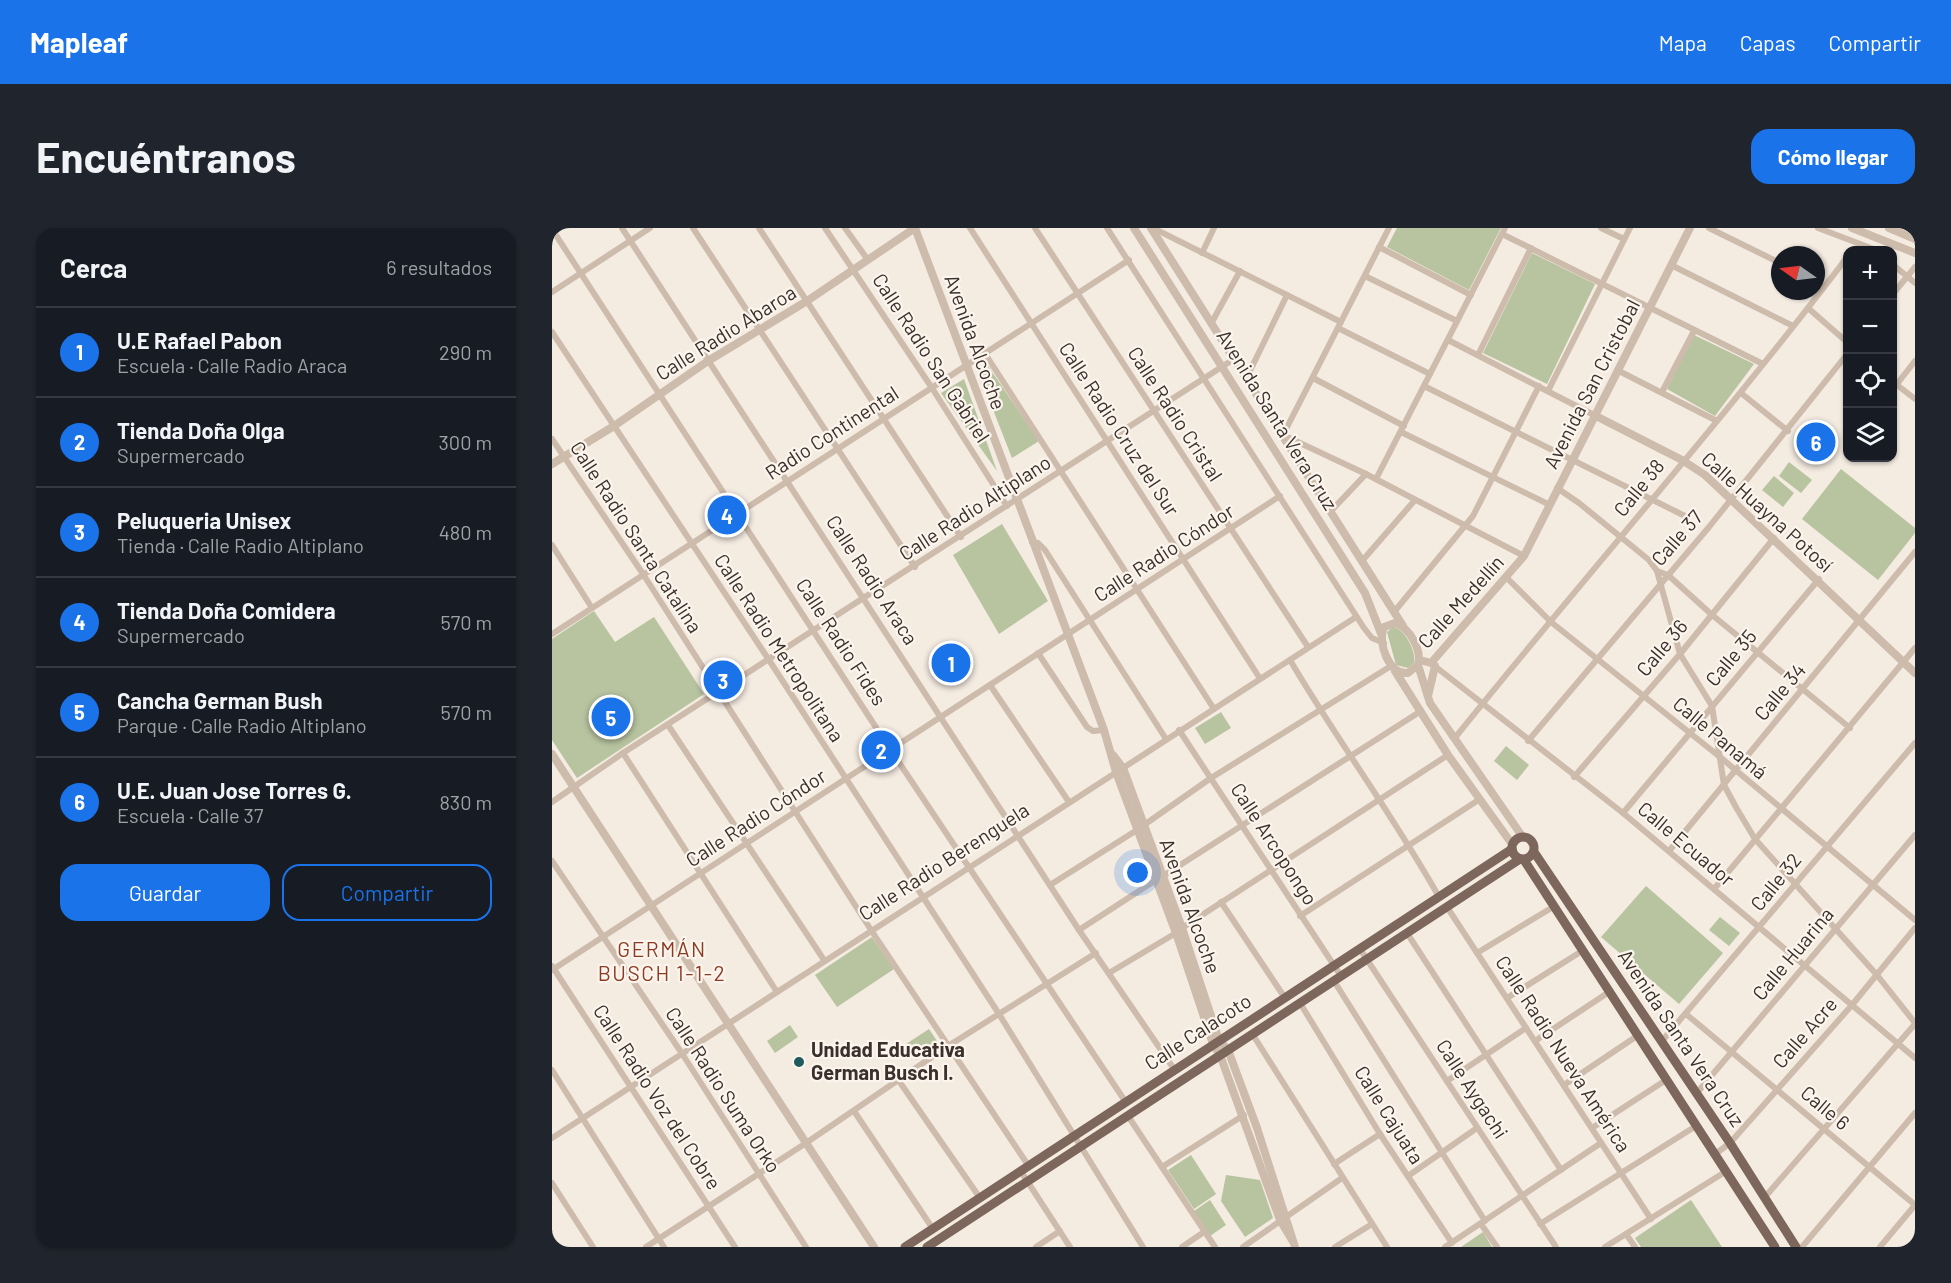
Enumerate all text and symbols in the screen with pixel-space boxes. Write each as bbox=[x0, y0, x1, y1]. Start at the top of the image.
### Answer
text: Mapleaf bbox=[30, 25, 128, 59]
text: Mapa bbox=[1659, 30, 1707, 55]
text: Capas bbox=[1740, 30, 1796, 55]
text: Compartir bbox=[1829, 30, 1921, 55]
button: Cómo llegar bbox=[1751, 129, 1915, 184]
text: Encuéntranos bbox=[36, 131, 296, 181]
north arrow bbox=[1771, 246, 1825, 300]
map controls bbox=[1843, 246, 1897, 462]
button: + bbox=[1843, 246, 1897, 300]
text: Cerca bbox=[60, 252, 127, 283]
text: 6 resultados bbox=[386, 255, 492, 279]
street label: Calle Radio San Gabriel bbox=[868, 268, 996, 447]
street label: Avenida Alcoche bbox=[940, 271, 1012, 413]
street label: Calle Radio Abaroa bbox=[651, 279, 800, 385]
street label: Avenida San Cristobal bbox=[1538, 295, 1644, 472]
button: − bbox=[1843, 300, 1897, 354]
street label: Avenida Santa Vera Cruz bbox=[1212, 325, 1343, 514]
text: U.E Rafael Pabon bbox=[117, 327, 282, 353]
street label: Calle Radio Cruz del Sur bbox=[1055, 337, 1185, 520]
text: 1 bbox=[76, 340, 83, 364]
text: 290 m bbox=[439, 340, 492, 364]
street label: Calle Radio Cristal bbox=[1123, 342, 1228, 485]
text: Escuela · Calle Radio Araca bbox=[117, 353, 347, 377]
button: locate bbox=[1843, 354, 1897, 408]
street label: Radio Continental bbox=[760, 380, 902, 484]
button: layers bbox=[1843, 408, 1897, 462]
text: Tienda Doña Olga bbox=[117, 417, 285, 443]
pin: 6 bbox=[1796, 420, 1836, 464]
text: 2 bbox=[74, 430, 85, 454]
text: 300 m bbox=[439, 430, 492, 454]
street label: Calle Radio Santa Catalina bbox=[566, 436, 708, 637]
text: Supermercado bbox=[117, 443, 245, 467]
street label: Calle Huayna Potosí bbox=[1697, 446, 1838, 576]
street label: Calle Radio Altiplano bbox=[894, 449, 1055, 565]
street label: Calle 38 bbox=[1608, 454, 1669, 521]
pin: 4 bbox=[708, 492, 747, 538]
street label: Calle Radio Cóndor bbox=[1089, 498, 1238, 606]
street label: Calle 37 bbox=[1646, 504, 1707, 570]
text: Peluqueria Unisex bbox=[117, 507, 291, 533]
street label: Calle Radio Araca bbox=[822, 510, 924, 649]
text: 3 bbox=[74, 520, 85, 544]
text: 480 m bbox=[439, 520, 492, 544]
text: Tienda · Calle Radio Altiplano bbox=[117, 533, 364, 557]
street label: Calle Radio Metropolitana bbox=[710, 549, 850, 746]
street label: Calle Medellín bbox=[1412, 550, 1508, 653]
street label: Calle Radio Fides bbox=[792, 573, 892, 710]
text: Tienda Doña Comidera bbox=[117, 597, 336, 623]
text: 4 bbox=[73, 610, 86, 634]
text: 570 m bbox=[440, 610, 492, 634]
street label: Calle 36 bbox=[1631, 614, 1692, 681]
text: Supermercado bbox=[117, 623, 245, 647]
street label: Calle 35 bbox=[1700, 624, 1761, 691]
pin: 1 bbox=[932, 640, 970, 686]
pin: 3 bbox=[704, 658, 742, 702]
street label: Calle 34 bbox=[1748, 658, 1810, 725]
text: Cancha German Bush bbox=[117, 687, 323, 713]
street label: Calle Panamá bbox=[1669, 691, 1773, 784]
pin: 5 bbox=[592, 694, 630, 740]
text: 5 bbox=[74, 700, 85, 724]
text: 570 m bbox=[440, 700, 492, 724]
text: Parque · Calle Radio Altiplano bbox=[117, 713, 367, 737]
pin: 2 bbox=[862, 728, 900, 772]
street label: Calle Radio Cóndor bbox=[681, 763, 830, 871]
text: U.E. Juan Jose Torres G. bbox=[117, 777, 352, 803]
street label: Calle Arcopongo bbox=[1226, 778, 1323, 909]
text: 6 bbox=[74, 790, 85, 814]
text: 830 m bbox=[439, 790, 492, 814]
street label: Calle Ecuador bbox=[1633, 796, 1740, 891]
street label: Calle Radio Berenguela bbox=[854, 797, 1033, 925]
text: Escuela · Calle 37 bbox=[117, 803, 263, 827]
street label: Avenida Alcoche bbox=[1155, 835, 1227, 977]
street label: Calle 32 bbox=[1745, 848, 1806, 915]
your location bbox=[1123, 858, 1152, 887]
button: Guardar bbox=[60, 864, 270, 921]
button: Compartir bbox=[282, 864, 492, 921]
street label: Calle Huarina bbox=[1747, 902, 1838, 1005]
district label: GERMÁN BUSCH 1-1-2 bbox=[598, 936, 726, 985]
street label: Avenida Santa Vera Cruz bbox=[1614, 944, 1750, 1131]
street label: Calle Radio Nueva América bbox=[1491, 951, 1636, 1156]
street label: Calle Calacoto bbox=[1140, 988, 1255, 1074]
street label: Calle Acre bbox=[1767, 992, 1842, 1073]
street label: Calle Radio Voz del Cobre bbox=[589, 999, 727, 1194]
street label: Calle Radio Suma Orko bbox=[661, 1002, 786, 1177]
street label: Calle Aygachi bbox=[1432, 1034, 1514, 1143]
place label: Unidad Educativa German Busch I. bbox=[811, 1037, 965, 1084]
marker: Unidad Educativa German Busch I. bbox=[792, 1055, 806, 1069]
street label: Calle Cajuata bbox=[1350, 1061, 1430, 1168]
street label: Calle 6 bbox=[1796, 1080, 1855, 1135]

